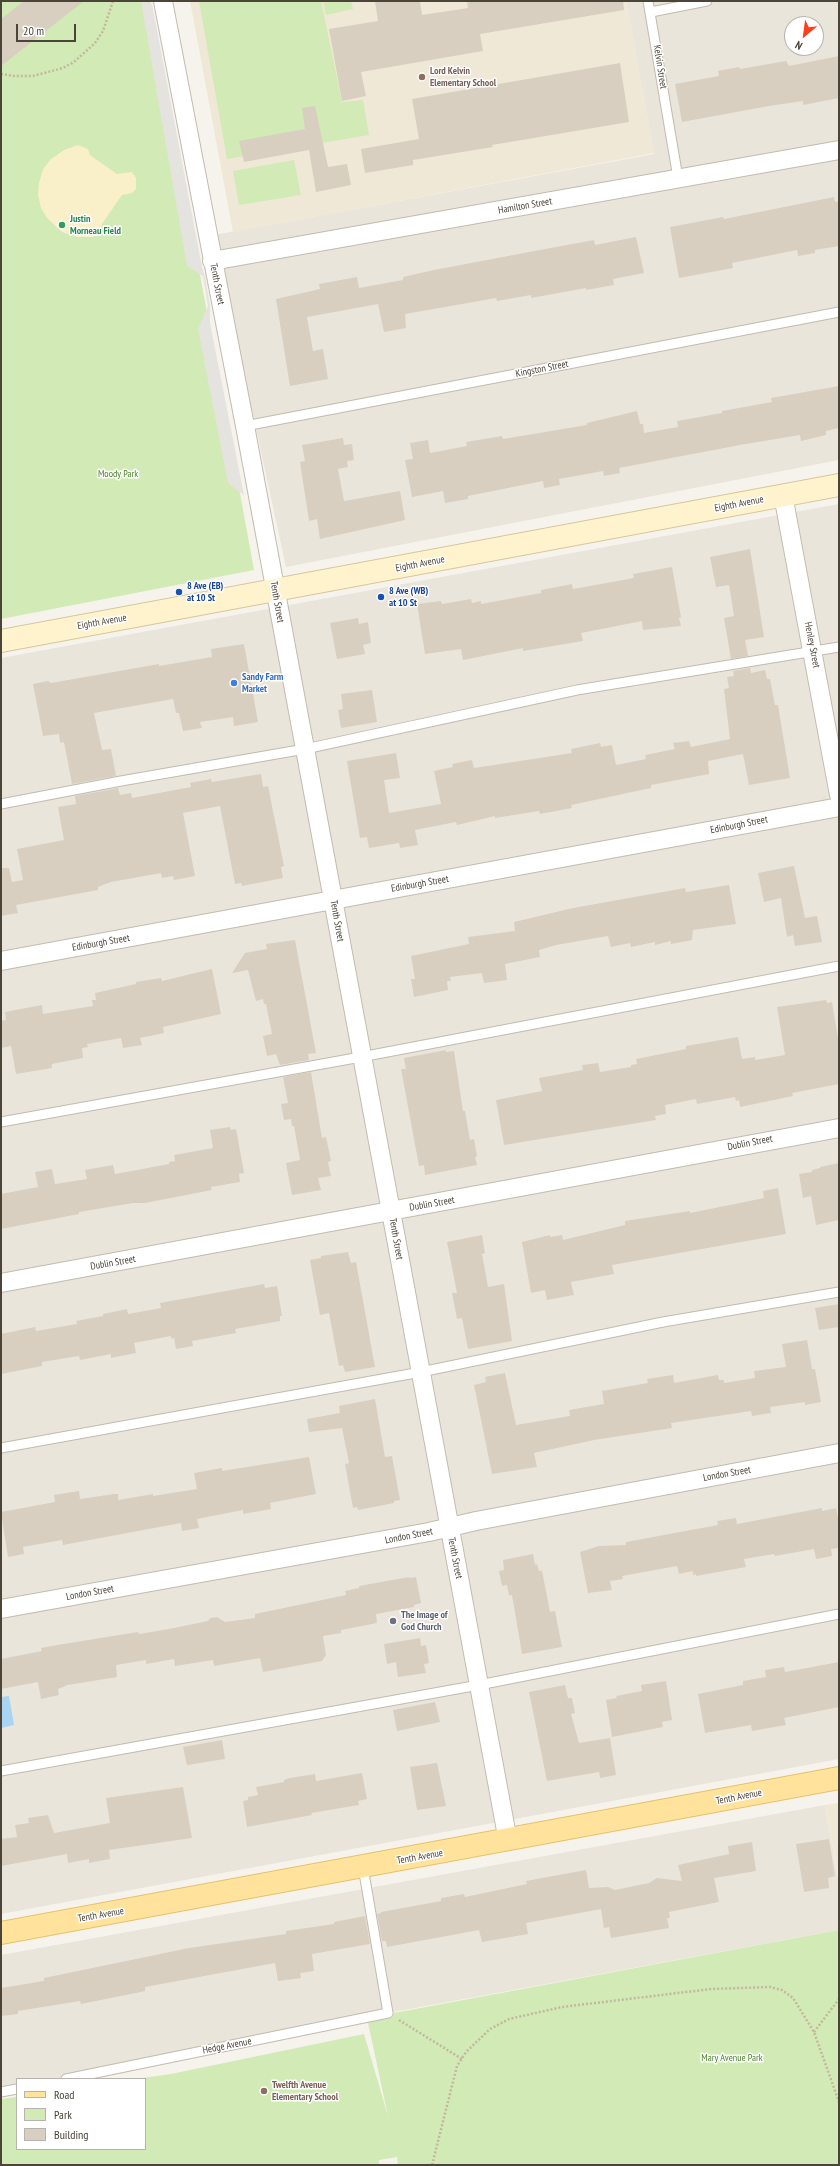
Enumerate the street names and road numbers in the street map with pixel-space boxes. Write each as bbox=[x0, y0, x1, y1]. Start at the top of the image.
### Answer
street label: Kelvin Street bbox=[651, 44, 669, 90]
street label: Hamilton Street bbox=[497, 195, 553, 217]
street label: Tenth Street bbox=[207, 262, 227, 306]
street label: Kingston Street bbox=[515, 358, 569, 380]
street label: Eighth Avenue bbox=[713, 493, 765, 515]
street label: Eighth Avenue bbox=[394, 553, 446, 575]
street label: Tenth Street bbox=[267, 580, 287, 624]
street label: Eighth Avenue bbox=[76, 612, 128, 632]
street label: Henley Street bbox=[802, 621, 822, 669]
street label: Edinburgh Street bbox=[709, 814, 769, 836]
street label: Edinburgh Street bbox=[390, 873, 450, 895]
street label: Tenth Street bbox=[327, 899, 347, 943]
street label: Edinburgh Street bbox=[71, 932, 131, 954]
street label: Dublin Street bbox=[726, 1133, 774, 1153]
street label: Dublin Street bbox=[408, 1194, 456, 1214]
street label: Tenth Street bbox=[386, 1217, 406, 1261]
street label: Dublin Street bbox=[89, 1253, 137, 1273]
street label: London Street bbox=[702, 1464, 752, 1484]
street label: London Street bbox=[384, 1526, 434, 1546]
street label: Tenth Street bbox=[445, 1536, 465, 1580]
street label: London Street bbox=[65, 1583, 115, 1603]
street label: Tenth Avenue bbox=[715, 1787, 763, 1807]
street label: Tenth Avenue bbox=[396, 1847, 444, 1867]
street label: Tenth Avenue bbox=[77, 1905, 125, 1925]
street label: Hedge Avenue bbox=[201, 2035, 253, 2057]

